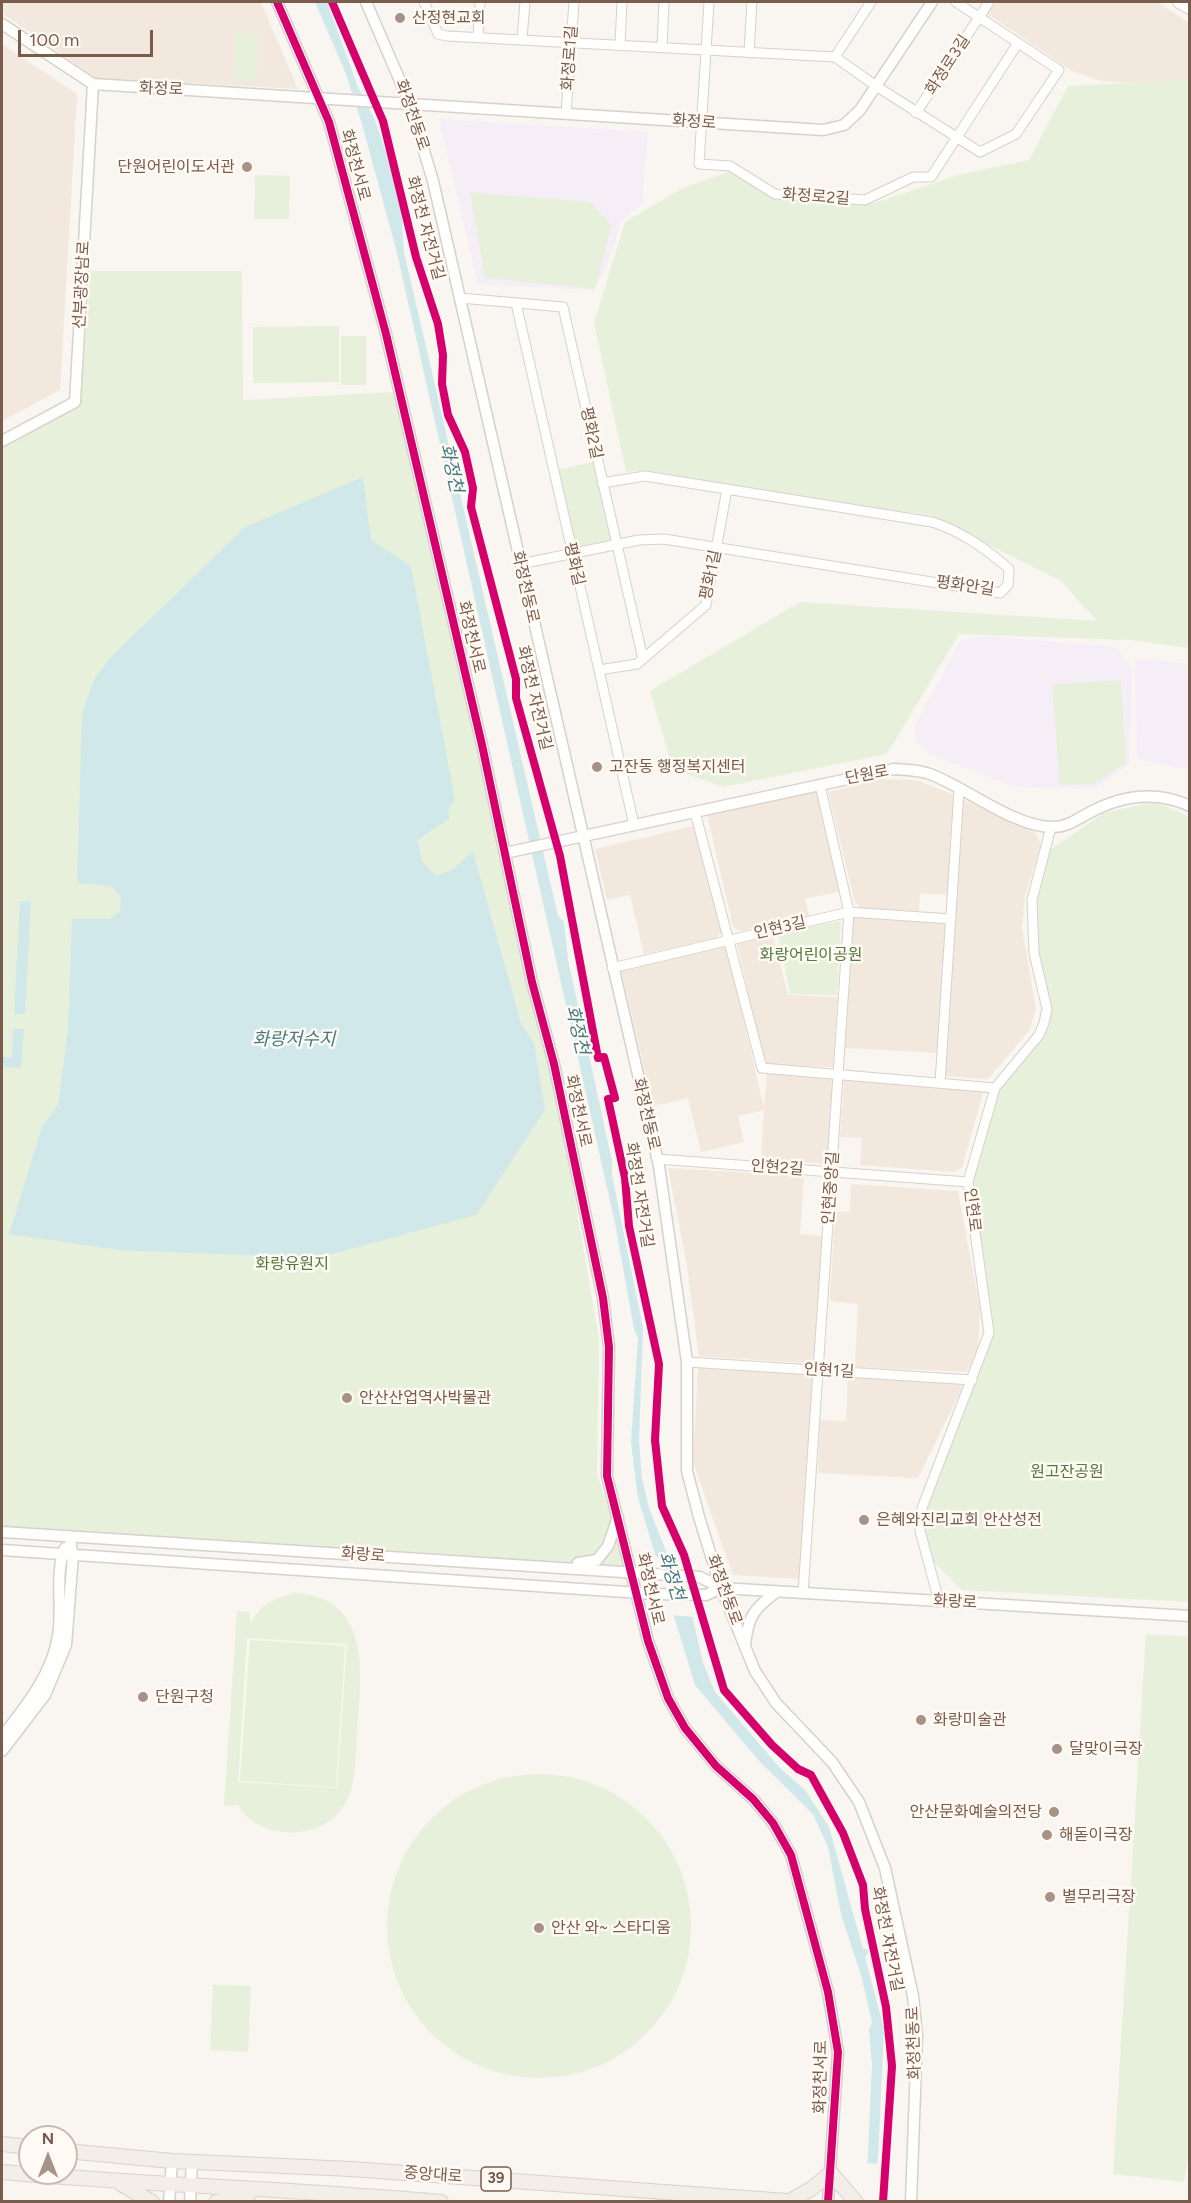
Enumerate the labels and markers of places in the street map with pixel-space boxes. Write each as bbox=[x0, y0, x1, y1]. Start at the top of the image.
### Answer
place label: 산정현교회 bbox=[412, 8, 486, 28]
marker: 산정현교회 bbox=[393, 11, 407, 25]
place label: 단원어린이도서관 bbox=[117, 157, 235, 177]
marker: 단원어린이도서관 bbox=[240, 160, 254, 174]
place label: 고잔동 행정복지센터 bbox=[609, 757, 745, 777]
marker: 고잔동 행정복지센터 bbox=[590, 760, 604, 774]
place label: 안산산업역사박물관 bbox=[359, 1388, 491, 1408]
marker: 안산산업역사박물관 bbox=[340, 1391, 354, 1405]
place label: 은혜와진리교회 안산성전 bbox=[876, 1510, 1042, 1530]
marker: 은혜와진리교회 안산성전 bbox=[857, 1513, 871, 1527]
place label: 단원구청 bbox=[155, 1687, 214, 1707]
marker: 단원구청 bbox=[136, 1690, 150, 1704]
place label: 화랑미술관 bbox=[933, 1710, 1007, 1730]
marker: 화랑미술관 bbox=[914, 1713, 928, 1727]
place label: 달맞이극장 bbox=[1069, 1739, 1143, 1759]
marker: 달맞이극장 bbox=[1050, 1742, 1064, 1756]
place label: 안산문화예술의전당 bbox=[910, 1802, 1042, 1822]
marker: 안산문화예술의전당 bbox=[1047, 1805, 1061, 1819]
place label: 해돋이극장 bbox=[1059, 1825, 1133, 1845]
marker: 해돋이극장 bbox=[1040, 1828, 1054, 1842]
place label: 별무리극장 bbox=[1062, 1887, 1136, 1907]
marker: 별무리극장 bbox=[1043, 1890, 1057, 1904]
place label: 안산 와~ 스타디움 bbox=[551, 1918, 671, 1938]
marker: 안산 와~ 스타디움 bbox=[532, 1921, 546, 1935]

